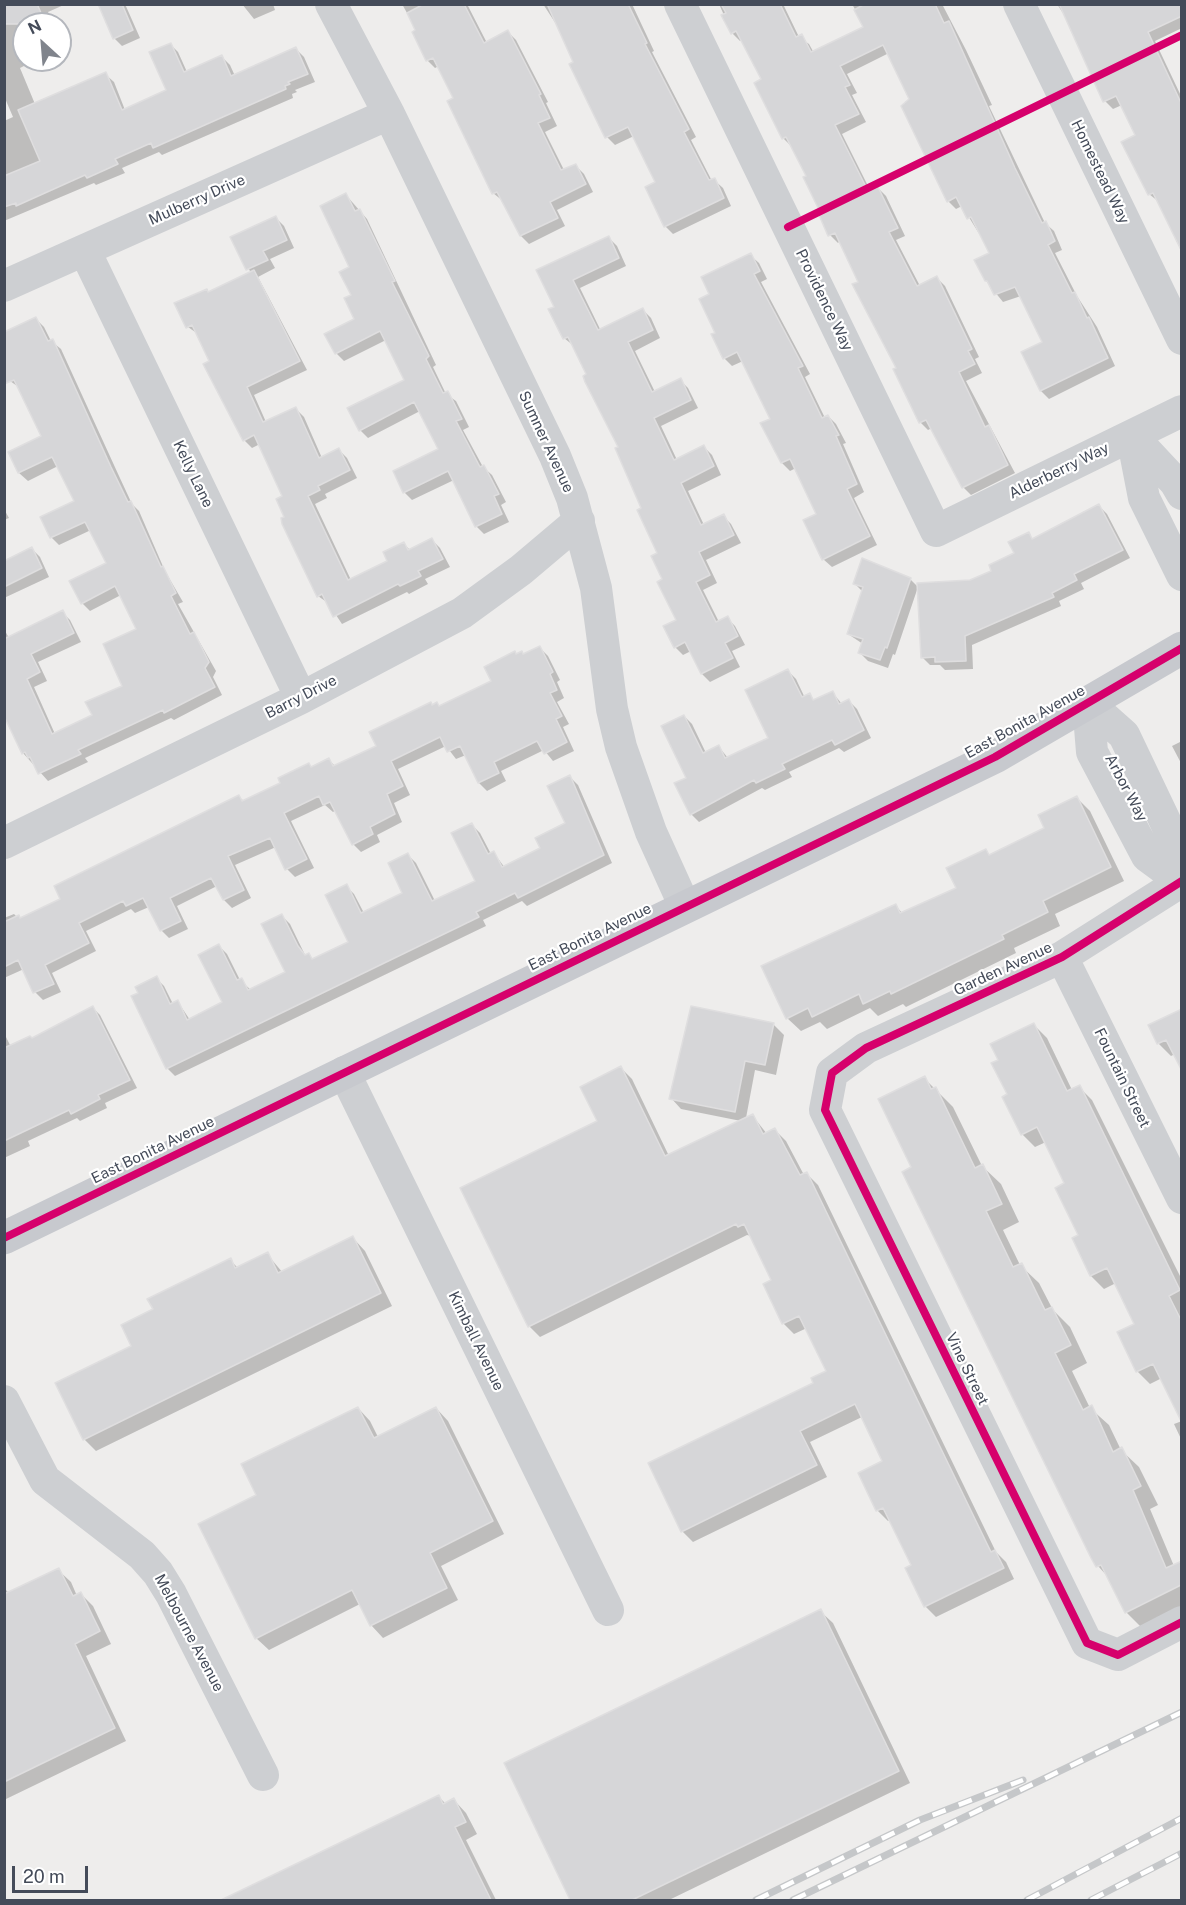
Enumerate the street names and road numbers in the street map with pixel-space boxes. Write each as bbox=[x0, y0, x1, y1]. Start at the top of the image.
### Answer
street label: Homestead Way bbox=[1067, 117, 1133, 227]
street label: Mulberry Drive bbox=[146, 171, 248, 229]
street label: Providence Way bbox=[792, 246, 856, 354]
street label: Sumner Avenue bbox=[515, 388, 577, 496]
street label: Kelly Lane bbox=[169, 438, 217, 510]
street label: Alderberry Way bbox=[1006, 439, 1112, 503]
street label: Barry Drive bbox=[262, 671, 340, 723]
street label: East Bonita Avenue bbox=[962, 682, 1088, 762]
street label: Arbor Way bbox=[1101, 751, 1151, 825]
street label: East Bonita Avenue bbox=[526, 899, 654, 975]
street label: Garden Avenue bbox=[951, 938, 1055, 1000]
street label: Fountain Street bbox=[1090, 1025, 1154, 1131]
street label: East Bonita Avenue bbox=[89, 1112, 217, 1188]
street label: Kimball Avenue bbox=[444, 1288, 508, 1394]
street label: Vine Street bbox=[942, 1330, 992, 1408]
street label: Melbourne Avenue bbox=[150, 1571, 228, 1695]

